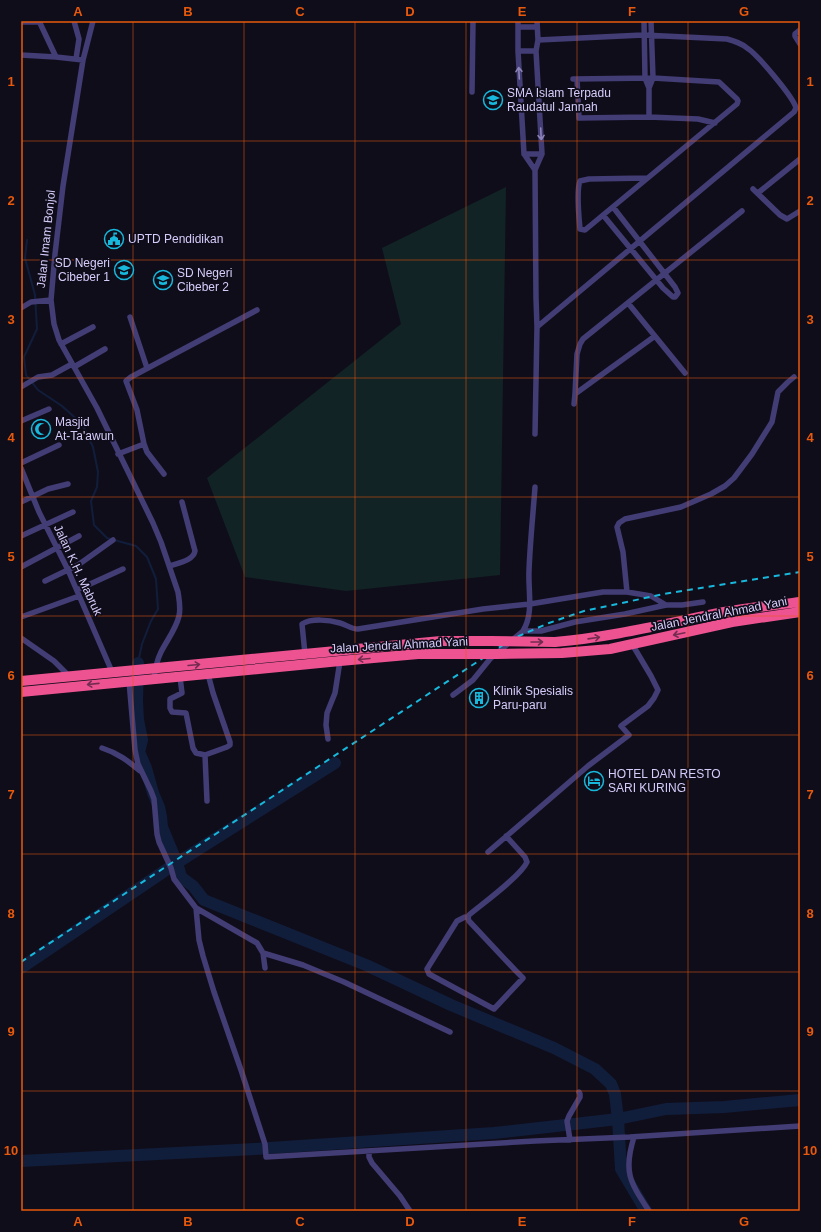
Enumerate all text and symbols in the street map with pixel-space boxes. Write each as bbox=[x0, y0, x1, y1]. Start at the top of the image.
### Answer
text: A bbox=[73, 4, 83, 19]
text: B bbox=[183, 4, 193, 19]
text: C bbox=[295, 4, 305, 19]
text: D bbox=[405, 4, 415, 19]
text: E bbox=[518, 4, 527, 19]
text: F bbox=[628, 4, 636, 19]
text: G bbox=[739, 4, 749, 19]
one-way arrow bbox=[515, 67, 522, 80]
text: 1 bbox=[7, 74, 15, 89]
text: 1 bbox=[806, 74, 814, 89]
place label: SMA Islam Terpadu Raudatul Jannah bbox=[507, 86, 611, 114]
school or university icon: SMA Islam Terpadu Raudatul Jannah bbox=[482, 89, 504, 111]
one-way arrow bbox=[537, 127, 544, 140]
street label: Jalan Imam Bonjol bbox=[34, 189, 58, 289]
text: 2 bbox=[7, 193, 15, 208]
text: 2 bbox=[806, 193, 814, 208]
public building icon: UPTD Pendidikan bbox=[103, 228, 125, 250]
place label: UPTD Pendidikan bbox=[128, 232, 223, 246]
place label: SD Negeri Cibeber 1 bbox=[55, 256, 110, 284]
school or university icon: SD Negeri Cibeber 1 bbox=[113, 259, 135, 281]
place label: SD Negeri Cibeber 2 bbox=[177, 266, 232, 294]
school or university icon: SD Negeri Cibeber 2 bbox=[152, 269, 174, 291]
text: 3 bbox=[7, 312, 15, 327]
text: 3 bbox=[806, 312, 814, 327]
place label: Masjid At-Ta'awun bbox=[55, 415, 114, 443]
mosque icon: Masjid At-Ta'awun bbox=[30, 418, 52, 440]
text: 4 bbox=[7, 430, 15, 445]
text: 4 bbox=[806, 430, 814, 445]
street label: Jalan K.H. Mabruk bbox=[51, 522, 106, 619]
text: 5 bbox=[7, 549, 15, 564]
text: 5 bbox=[806, 549, 814, 564]
street label: Jalan Jendral Ahmad Yani bbox=[650, 594, 788, 634]
one-way arrow bbox=[673, 630, 686, 638]
street label: Jalan Jendral Ahmad Yani bbox=[330, 634, 468, 656]
one-way arrow bbox=[587, 634, 600, 642]
one-way arrow bbox=[530, 638, 543, 646]
one-way arrow bbox=[358, 655, 371, 663]
one-way arrow bbox=[187, 661, 200, 668]
text: 6 bbox=[7, 668, 15, 683]
text: 6 bbox=[806, 668, 814, 683]
one-way arrow bbox=[87, 681, 100, 688]
place label: Klinik Spesialis Paru-paru bbox=[493, 684, 573, 712]
building icon: Klinik Spesialis Paru-paru bbox=[468, 687, 490, 709]
place label: HOTEL DAN RESTO SARI KURING bbox=[608, 767, 721, 795]
hotel icon: HOTEL DAN RESTO SARI KURING bbox=[583, 770, 605, 792]
text: 7 bbox=[7, 787, 15, 802]
text: 7 bbox=[806, 787, 814, 802]
text: 8 bbox=[7, 906, 15, 921]
text: 8 bbox=[806, 906, 814, 921]
text: 9 bbox=[7, 1024, 15, 1039]
text: 9 bbox=[806, 1024, 814, 1039]
text: 10 bbox=[4, 1143, 18, 1158]
text: 10 bbox=[803, 1143, 817, 1158]
text: A bbox=[73, 1214, 83, 1229]
text: B bbox=[183, 1214, 193, 1229]
text: C bbox=[295, 1214, 305, 1229]
text: D bbox=[405, 1214, 415, 1229]
text: E bbox=[518, 1214, 527, 1229]
text: F bbox=[628, 1214, 636, 1229]
text: G bbox=[739, 1214, 749, 1229]

